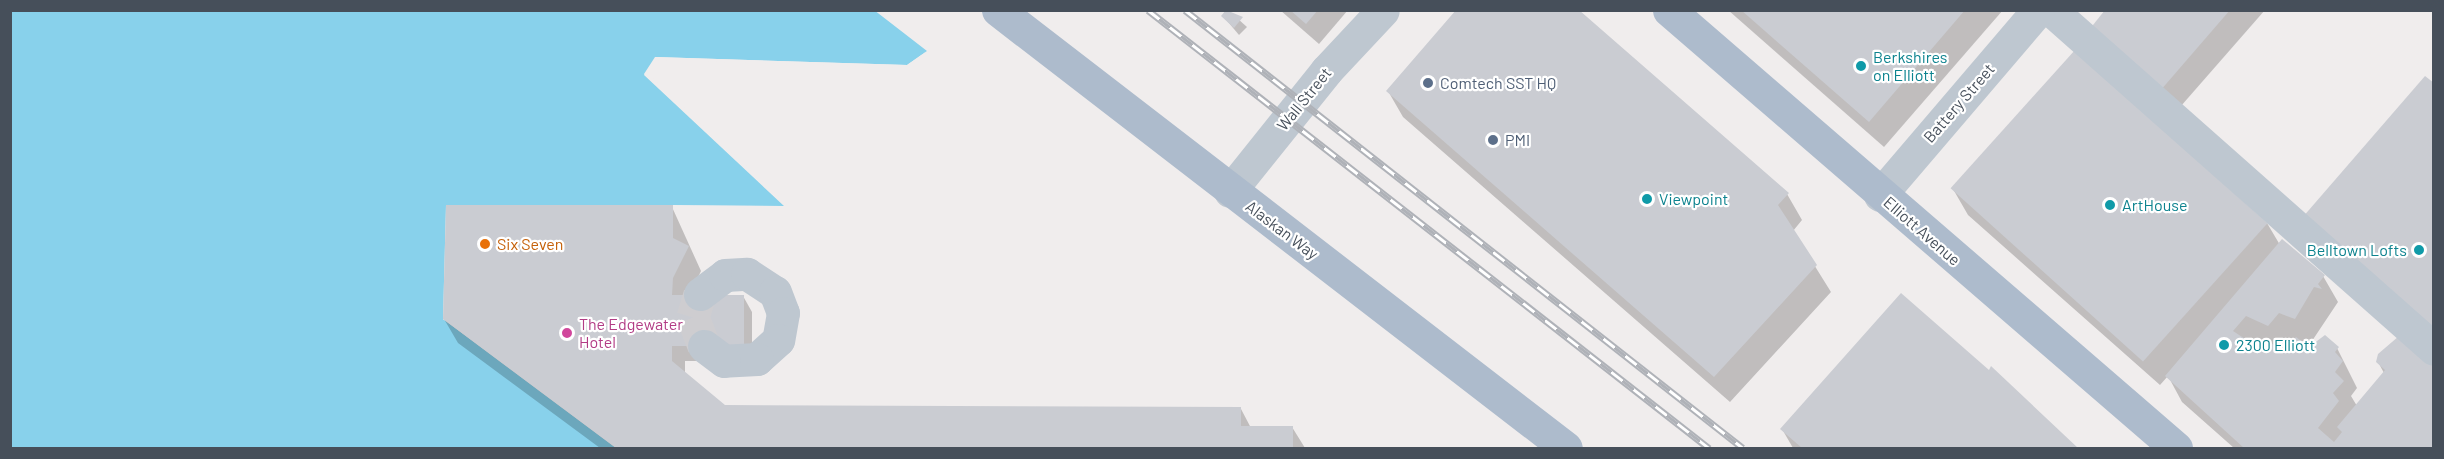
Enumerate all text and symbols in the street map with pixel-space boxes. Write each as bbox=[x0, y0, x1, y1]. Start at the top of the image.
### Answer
place label: Berkshires on Elliott bbox=[1873, 47, 1948, 85]
marker: Berkshires on Elliott bbox=[1854, 59, 1868, 73]
street label: Battery Street bbox=[1919, 60, 1999, 146]
street label: Wall Street bbox=[1273, 64, 1335, 134]
place label: Comtech SST HQ bbox=[1440, 73, 1556, 93]
marker: Comtech SST HQ bbox=[1421, 76, 1435, 90]
place label: PMI bbox=[1505, 130, 1530, 150]
marker: PMI bbox=[1486, 133, 1500, 147]
place label: Viewpoint bbox=[1659, 189, 1728, 209]
marker: Viewpoint bbox=[1640, 192, 1654, 206]
street label: Elliott Avenue bbox=[1880, 192, 1964, 270]
place label: ArtHouse bbox=[2122, 195, 2188, 215]
street label: Alaskan Way bbox=[1242, 196, 1322, 264]
marker: ArtHouse bbox=[2103, 198, 2117, 212]
place label: Six Seven bbox=[497, 234, 563, 254]
marker: Six Seven bbox=[478, 237, 492, 251]
place label: Belltown Lofts bbox=[2307, 240, 2407, 260]
marker: Belltown Lofts bbox=[2412, 243, 2426, 257]
place label: The Edgewater Hotel bbox=[579, 314, 683, 352]
marker: The Edgewater Hotel bbox=[560, 326, 574, 340]
place label: 2300 Elliott bbox=[2236, 335, 2315, 355]
marker: 2300 Elliott bbox=[2217, 338, 2231, 352]

